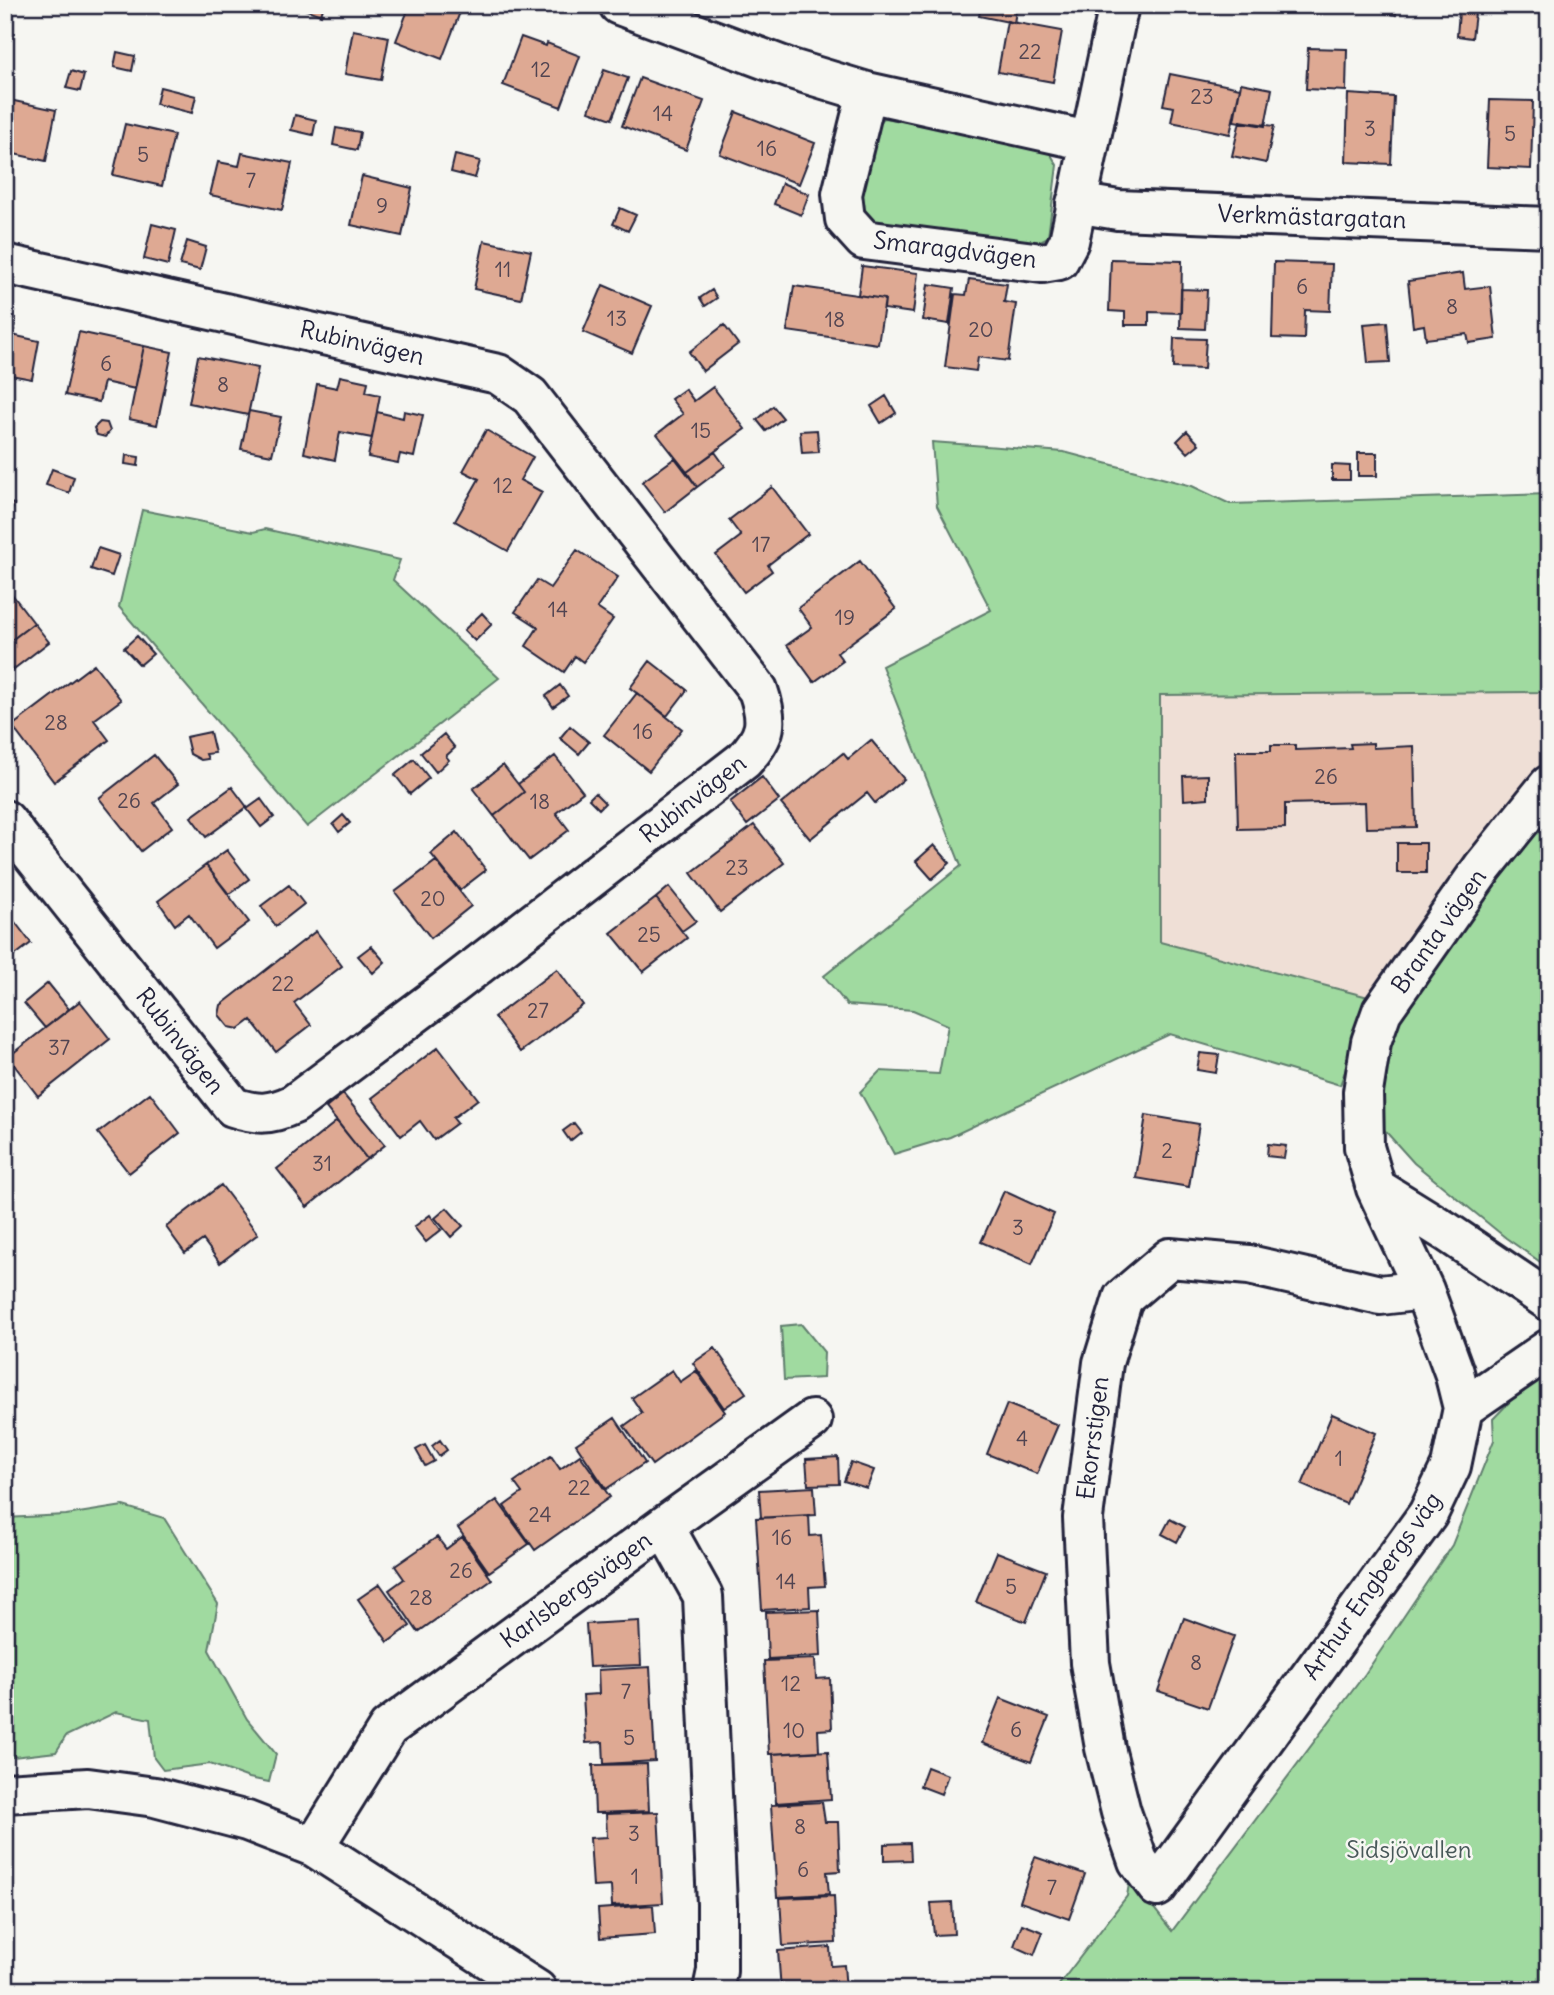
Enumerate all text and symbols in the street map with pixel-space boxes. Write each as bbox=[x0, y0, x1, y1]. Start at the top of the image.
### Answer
house number: 22 bbox=[1018, 38, 1042, 65]
house number: 12 bbox=[531, 56, 551, 83]
house number: 23 bbox=[1190, 83, 1214, 110]
house number: 14 bbox=[653, 100, 673, 127]
house number: 3 bbox=[1364, 115, 1376, 142]
house number: 5 bbox=[1504, 120, 1516, 147]
house number: 16 bbox=[757, 135, 777, 162]
house number: 5 bbox=[137, 141, 149, 168]
house number: 7 bbox=[246, 167, 256, 194]
house number: 9 bbox=[376, 192, 388, 219]
street label: Verkmästargatan bbox=[1217, 198, 1407, 234]
street label: Smaragdvägen bbox=[872, 224, 1038, 274]
house number: 11 bbox=[495, 256, 511, 283]
house number: 6 bbox=[1296, 273, 1308, 300]
house number: 8 bbox=[1446, 293, 1458, 320]
house number: 13 bbox=[607, 305, 627, 332]
house number: 18 bbox=[825, 306, 845, 333]
street label: Rubinvägen bbox=[297, 313, 427, 371]
house number: 20 bbox=[968, 316, 994, 343]
house number: 6 bbox=[100, 350, 112, 377]
house number: 8 bbox=[217, 371, 229, 398]
house number: 15 bbox=[691, 417, 711, 444]
house number: 12 bbox=[493, 472, 513, 499]
house number: 17 bbox=[752, 531, 770, 558]
house number: 14 bbox=[548, 596, 568, 623]
house number: 19 bbox=[835, 604, 855, 631]
house number: 28 bbox=[44, 709, 68, 736]
house number: 16 bbox=[633, 718, 653, 745]
street label: Rubinvägen bbox=[633, 747, 752, 849]
house number: 26 bbox=[1314, 763, 1338, 790]
house number: 26 bbox=[117, 787, 141, 814]
house number: 18 bbox=[530, 788, 550, 815]
house number: 23 bbox=[725, 854, 749, 881]
street label: Branta vägen bbox=[1384, 862, 1492, 999]
house number: 20 bbox=[420, 885, 446, 912]
house number: 25 bbox=[637, 921, 661, 948]
house number: 22 bbox=[271, 970, 295, 997]
street label: Rubinvägen bbox=[130, 981, 232, 1100]
house number: 27 bbox=[527, 997, 549, 1024]
house number: 37 bbox=[48, 1034, 70, 1061]
house number: 2 bbox=[1161, 1137, 1173, 1164]
house number: 31 bbox=[312, 1150, 332, 1177]
house number: 3 bbox=[1012, 1214, 1024, 1241]
street label: Ekorrstigen bbox=[1070, 1374, 1114, 1501]
house number: 4 bbox=[1016, 1425, 1028, 1452]
house number: 1 bbox=[1335, 1445, 1343, 1472]
house number: 22 bbox=[567, 1474, 591, 1501]
street label: Arthur Engbergs väg bbox=[1295, 1486, 1447, 1685]
house number: 24 bbox=[528, 1501, 552, 1528]
street label: Karlsbergsvägen bbox=[494, 1524, 657, 1654]
house number: 16 bbox=[772, 1524, 792, 1551]
house number: 26 bbox=[449, 1557, 473, 1584]
house number: 14 bbox=[776, 1568, 796, 1595]
house number: 5 bbox=[1005, 1573, 1017, 1600]
house number: 28 bbox=[409, 1584, 433, 1611]
house number: 8 bbox=[1190, 1649, 1202, 1676]
house number: 12 bbox=[781, 1670, 801, 1697]
house number: 7 bbox=[621, 1678, 631, 1705]
house number: 6 bbox=[1010, 1716, 1022, 1743]
house number: 10 bbox=[783, 1717, 805, 1744]
house number: 5 bbox=[623, 1724, 635, 1751]
house number: 8 bbox=[794, 1813, 806, 1840]
house number: 3 bbox=[628, 1820, 640, 1847]
park label: Sidsjövallen bbox=[1346, 1834, 1472, 1864]
house number: 6 bbox=[797, 1856, 809, 1883]
house number: 1 bbox=[631, 1863, 639, 1890]
house number: 7 bbox=[1047, 1874, 1057, 1901]

